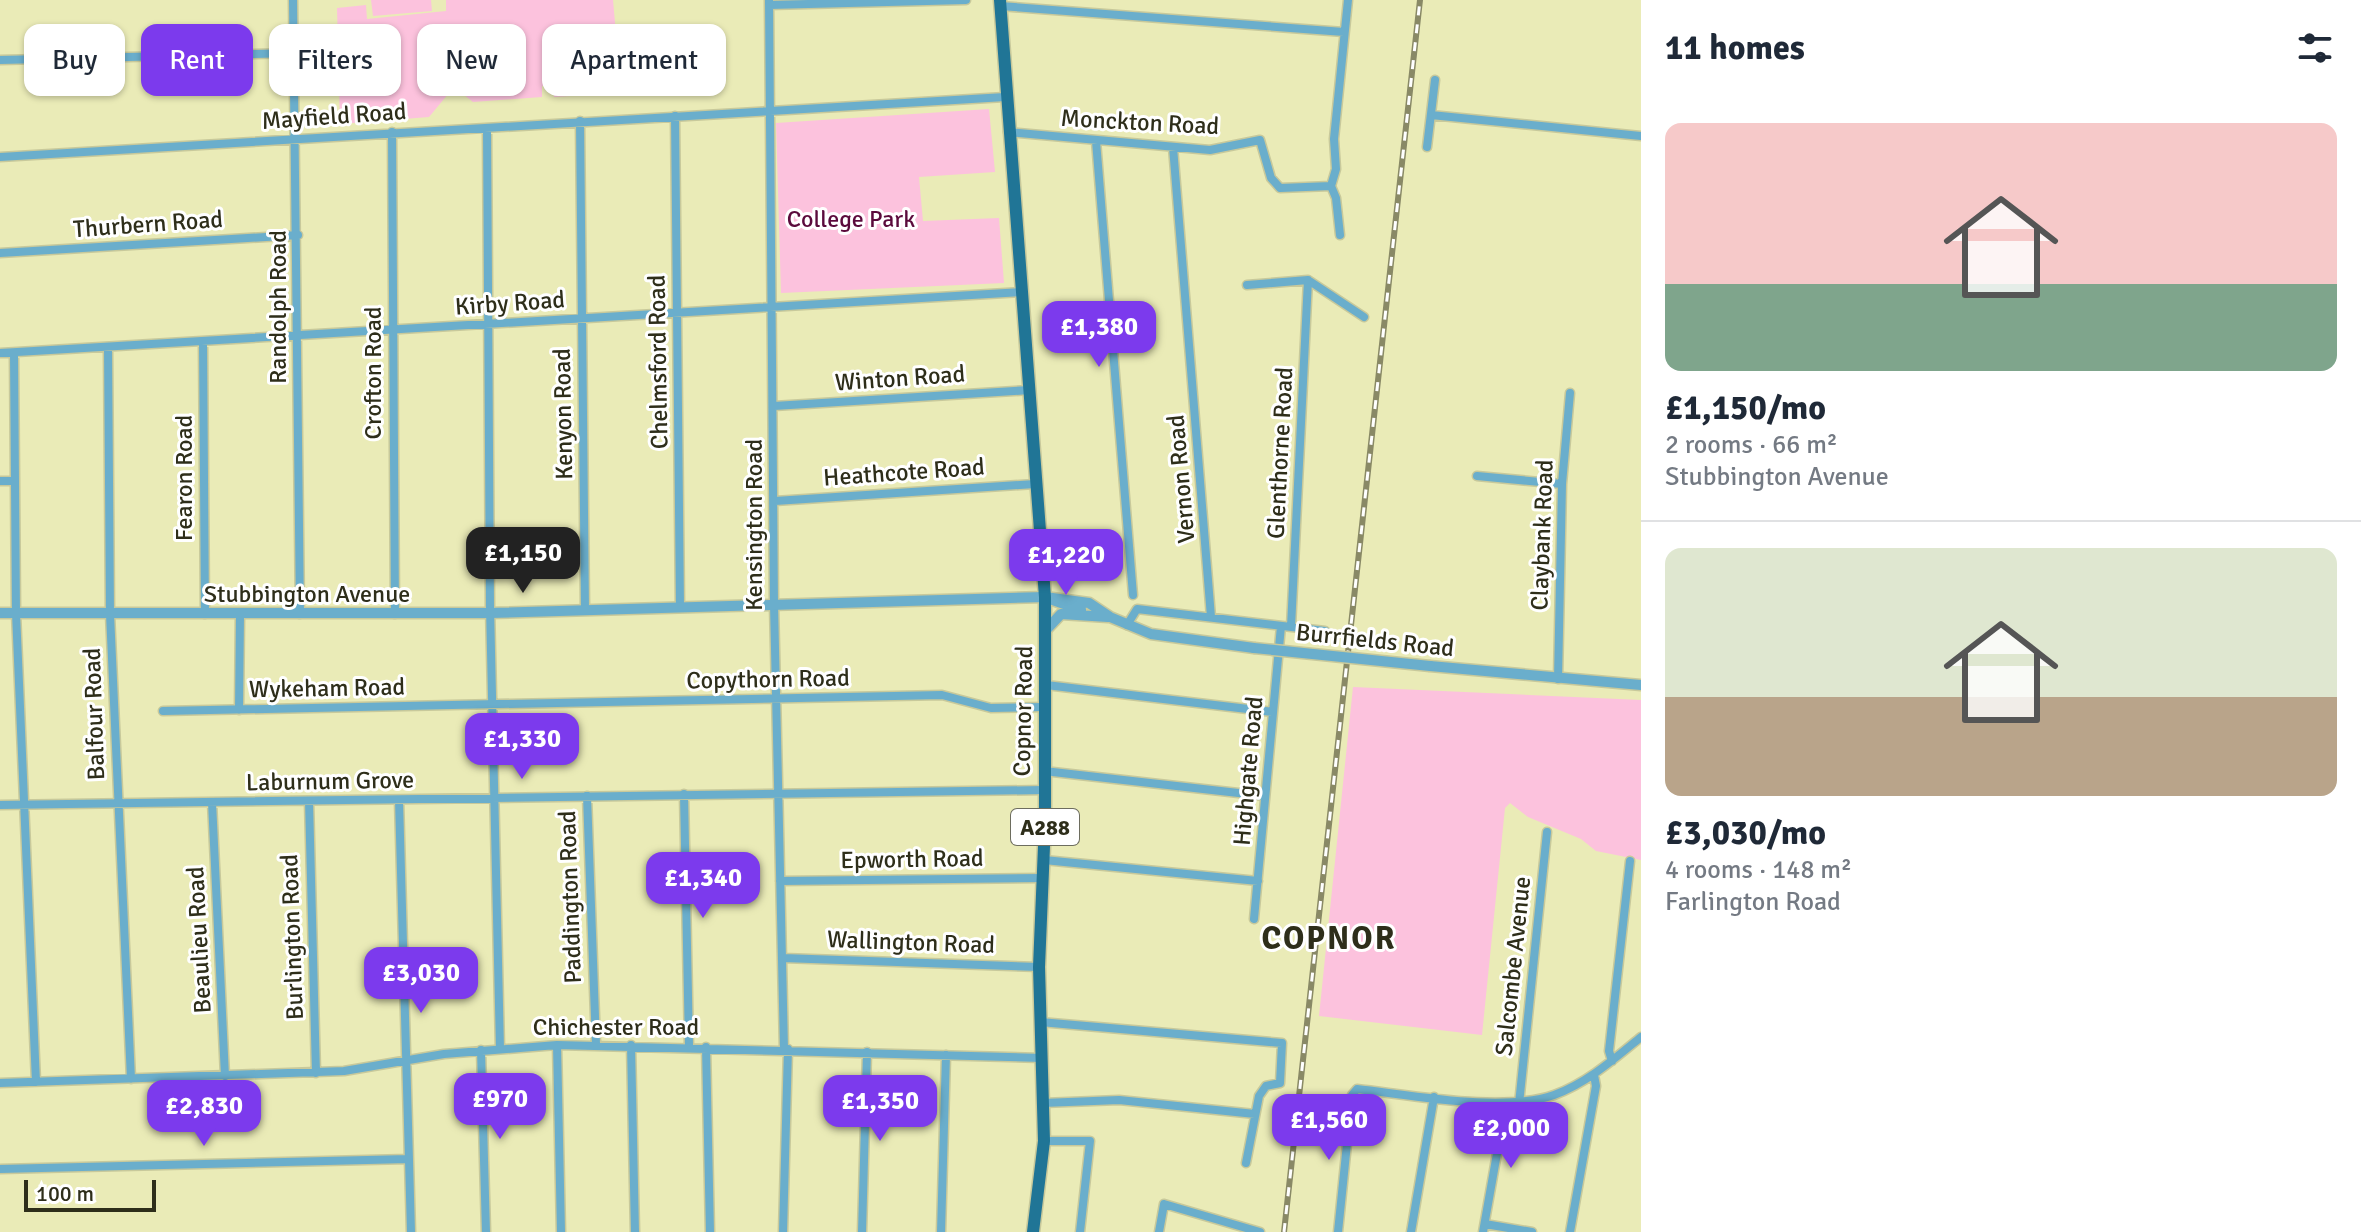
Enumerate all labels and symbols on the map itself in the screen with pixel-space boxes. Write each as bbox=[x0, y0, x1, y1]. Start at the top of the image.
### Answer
street label: Mayfield Road bbox=[261, 96, 407, 136]
street label: Monckton Road bbox=[1060, 103, 1220, 141]
street label: Thurbern Road bbox=[72, 204, 224, 244]
park label: College Park bbox=[787, 204, 915, 234]
street label: Randolph Road bbox=[263, 230, 293, 384]
street label: Chelmsford Road bbox=[641, 274, 675, 450]
street label: Kirby Road bbox=[454, 284, 566, 322]
pin: £1,380 bbox=[1034, 301, 1164, 369]
street label: Crofton Road bbox=[358, 307, 388, 439]
street label: Kenyon Road bbox=[547, 348, 579, 480]
street label: Winton Road bbox=[834, 358, 966, 398]
street label: Glenthorne Road bbox=[1261, 366, 1299, 540]
street label: Vernon Road bbox=[1160, 414, 1202, 544]
street label: Fearon Road bbox=[169, 415, 199, 541]
street label: Kensington Road bbox=[739, 439, 769, 611]
street label: Heathcote Road bbox=[822, 451, 986, 493]
street label: Claybank Road bbox=[1524, 459, 1560, 611]
pin: £1,150 bbox=[458, 527, 588, 595]
pin: £1,220 bbox=[1001, 529, 1131, 597]
street label: Stubbington Avenue bbox=[204, 579, 410, 609]
street label: Burrfields Road bbox=[1294, 617, 1456, 663]
street label: Copnor Road bbox=[1007, 645, 1039, 777]
street label: Balfour Road bbox=[77, 647, 111, 781]
street label: Copythorn Road bbox=[686, 663, 850, 695]
street label: Wykeham Road bbox=[249, 672, 405, 704]
street label: Highgate Road bbox=[1227, 695, 1269, 847]
pin: £1,330 bbox=[457, 713, 587, 781]
street label: Laburnum Grove bbox=[246, 765, 414, 797]
road number: A288 bbox=[1011, 809, 1079, 845]
street label: Paddington Road bbox=[552, 810, 588, 984]
street label: Epworth Road bbox=[840, 843, 984, 875]
pin: £1,340 bbox=[638, 852, 768, 920]
street label: Burlington Road bbox=[274, 853, 310, 1021]
street label: Beaulieu Road bbox=[180, 866, 218, 1014]
street label: Salcombe Avenue bbox=[1489, 875, 1537, 1057]
district label: COPNOR bbox=[1262, 919, 1396, 958]
street label: Wallington Road bbox=[826, 924, 996, 960]
pin: £3,030 bbox=[356, 947, 486, 1015]
street label: Chichester Road bbox=[533, 1012, 699, 1042]
pin: £970 bbox=[453, 1073, 547, 1141]
pin: £1,350 bbox=[815, 1075, 945, 1143]
pin: £2,830 bbox=[139, 1080, 269, 1148]
pin: £1,560 bbox=[1264, 1094, 1394, 1162]
pin: £2,000 bbox=[1446, 1102, 1576, 1170]
scale bar bbox=[24, 1176, 156, 1212]

